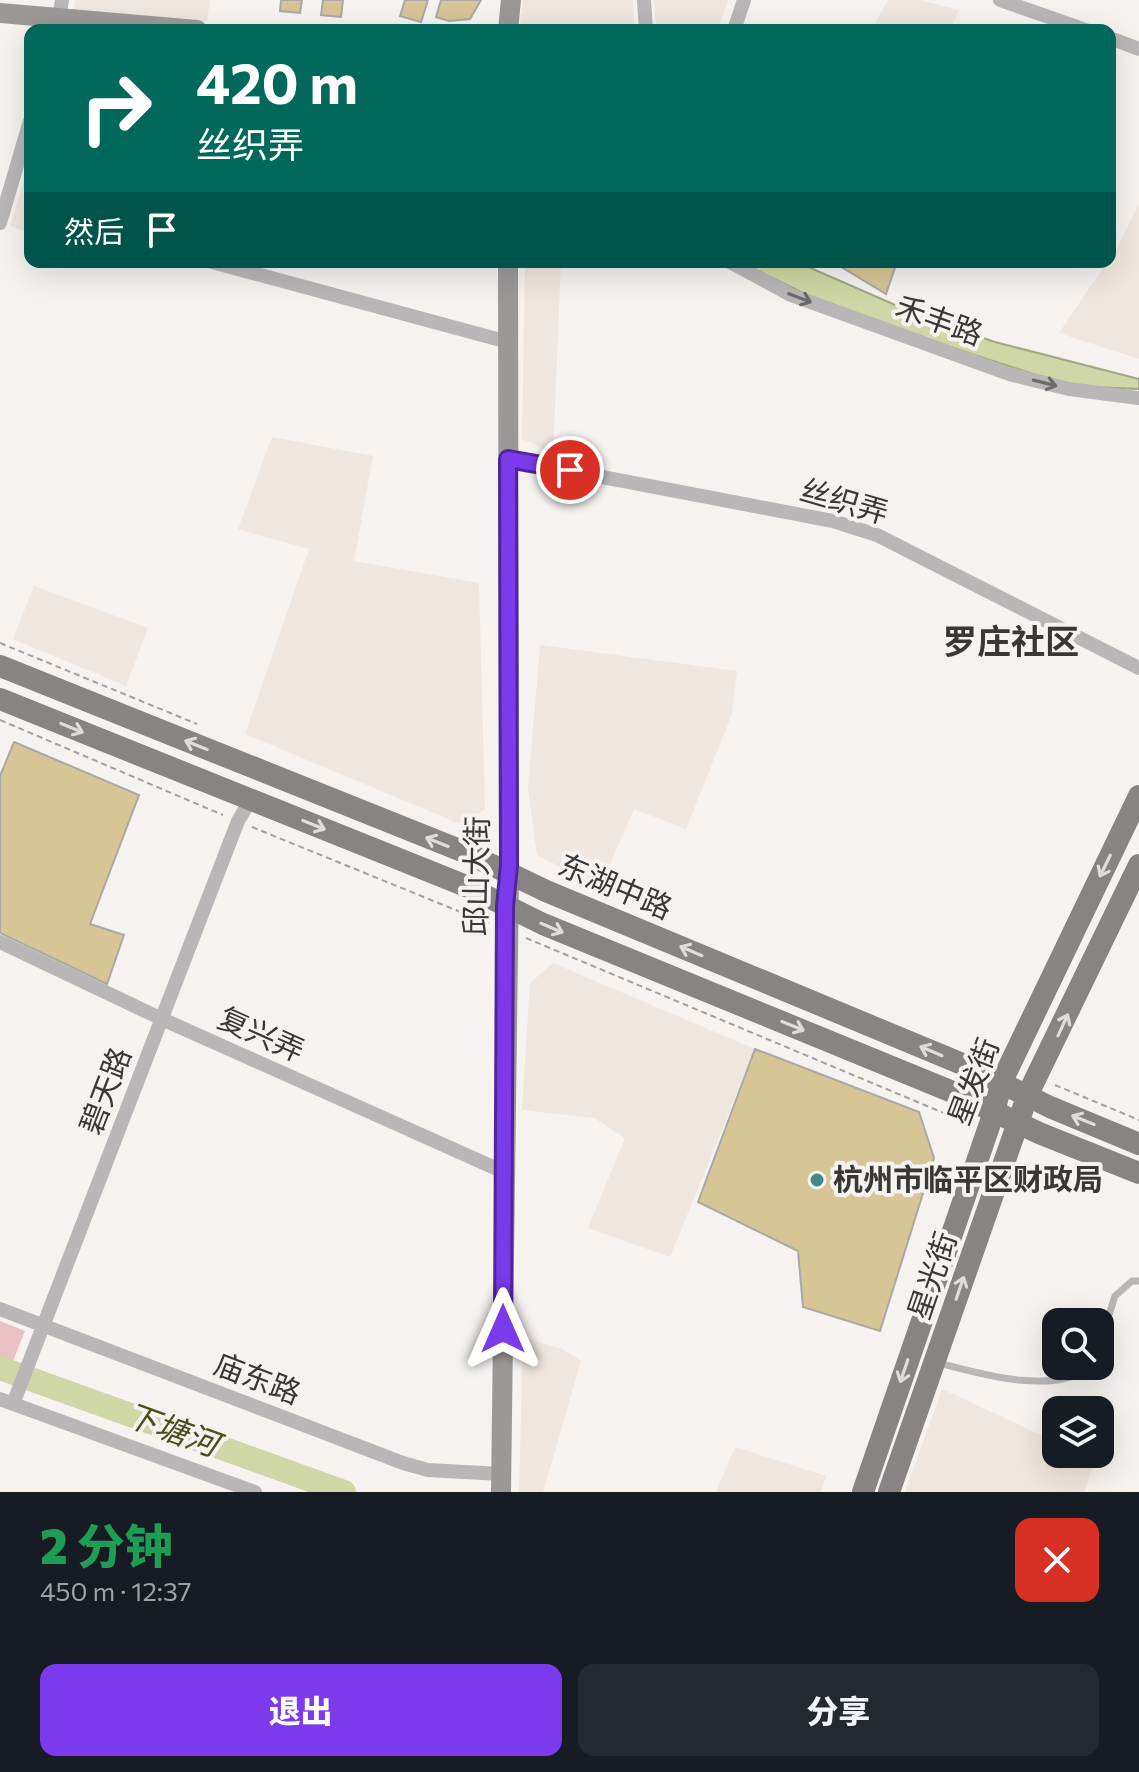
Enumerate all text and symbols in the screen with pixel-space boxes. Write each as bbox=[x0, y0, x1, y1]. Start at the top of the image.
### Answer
text: 420 m bbox=[196, 47, 358, 116]
icon: right bbox=[64, 56, 168, 160]
text: 丝织弄 bbox=[196, 121, 304, 165]
icon: arrive bbox=[140, 208, 184, 252]
text: 然后 bbox=[64, 212, 124, 249]
street label: 禾丰路 bbox=[891, 286, 988, 351]
one-way arrow bbox=[787, 291, 812, 306]
one-way arrow bbox=[1032, 376, 1057, 391]
pin bbox=[536, 436, 604, 504]
icon: arrive bbox=[548, 448, 592, 492]
street label: 丝织弄 bbox=[796, 469, 893, 530]
district label: 罗庄社区 bbox=[943, 619, 1079, 661]
one-way arrow bbox=[59, 722, 84, 736]
one-way arrow bbox=[184, 737, 209, 752]
street label: 邱山大街 bbox=[455, 816, 494, 936]
one-way arrow bbox=[301, 818, 326, 833]
one-way arrow bbox=[425, 834, 450, 848]
street label: 东湖中路 bbox=[554, 844, 678, 925]
one-way arrow bbox=[1097, 853, 1112, 877]
one-way arrow bbox=[539, 921, 564, 936]
one-way arrow bbox=[679, 943, 704, 958]
street label: 复兴弄 bbox=[213, 998, 311, 1068]
one-way arrow bbox=[1056, 1013, 1071, 1037]
one-way arrow bbox=[780, 1020, 805, 1035]
street label: 星发街 bbox=[938, 1032, 1005, 1130]
street label: 碧天路 bbox=[70, 1041, 137, 1139]
one-way arrow bbox=[919, 1043, 944, 1057]
one-way arrow bbox=[1071, 1112, 1096, 1127]
place label: 杭州市临平区财政局 bbox=[833, 1159, 1103, 1196]
marker: 杭州市临平区财政局 bbox=[808, 1171, 826, 1189]
street label: 星光街 bbox=[898, 1227, 963, 1324]
one-way arrow bbox=[954, 1276, 969, 1301]
position arrow bbox=[461, 1287, 545, 1371]
map controls bbox=[1042, 1308, 1114, 1468]
button: search bbox=[1042, 1308, 1114, 1380]
street label: 庙东路 bbox=[209, 1343, 307, 1410]
one-way arrow bbox=[896, 1358, 911, 1383]
water label: 下塘河 bbox=[121, 1393, 230, 1465]
button: layers bbox=[1042, 1396, 1114, 1468]
text: 2 分钟 bbox=[40, 1515, 173, 1574]
button: close bbox=[1015, 1518, 1099, 1602]
text: 450 m · 12:37 bbox=[40, 1575, 191, 1606]
button: 退出 bbox=[40, 1664, 562, 1756]
button: 分享 bbox=[578, 1664, 1099, 1756]

